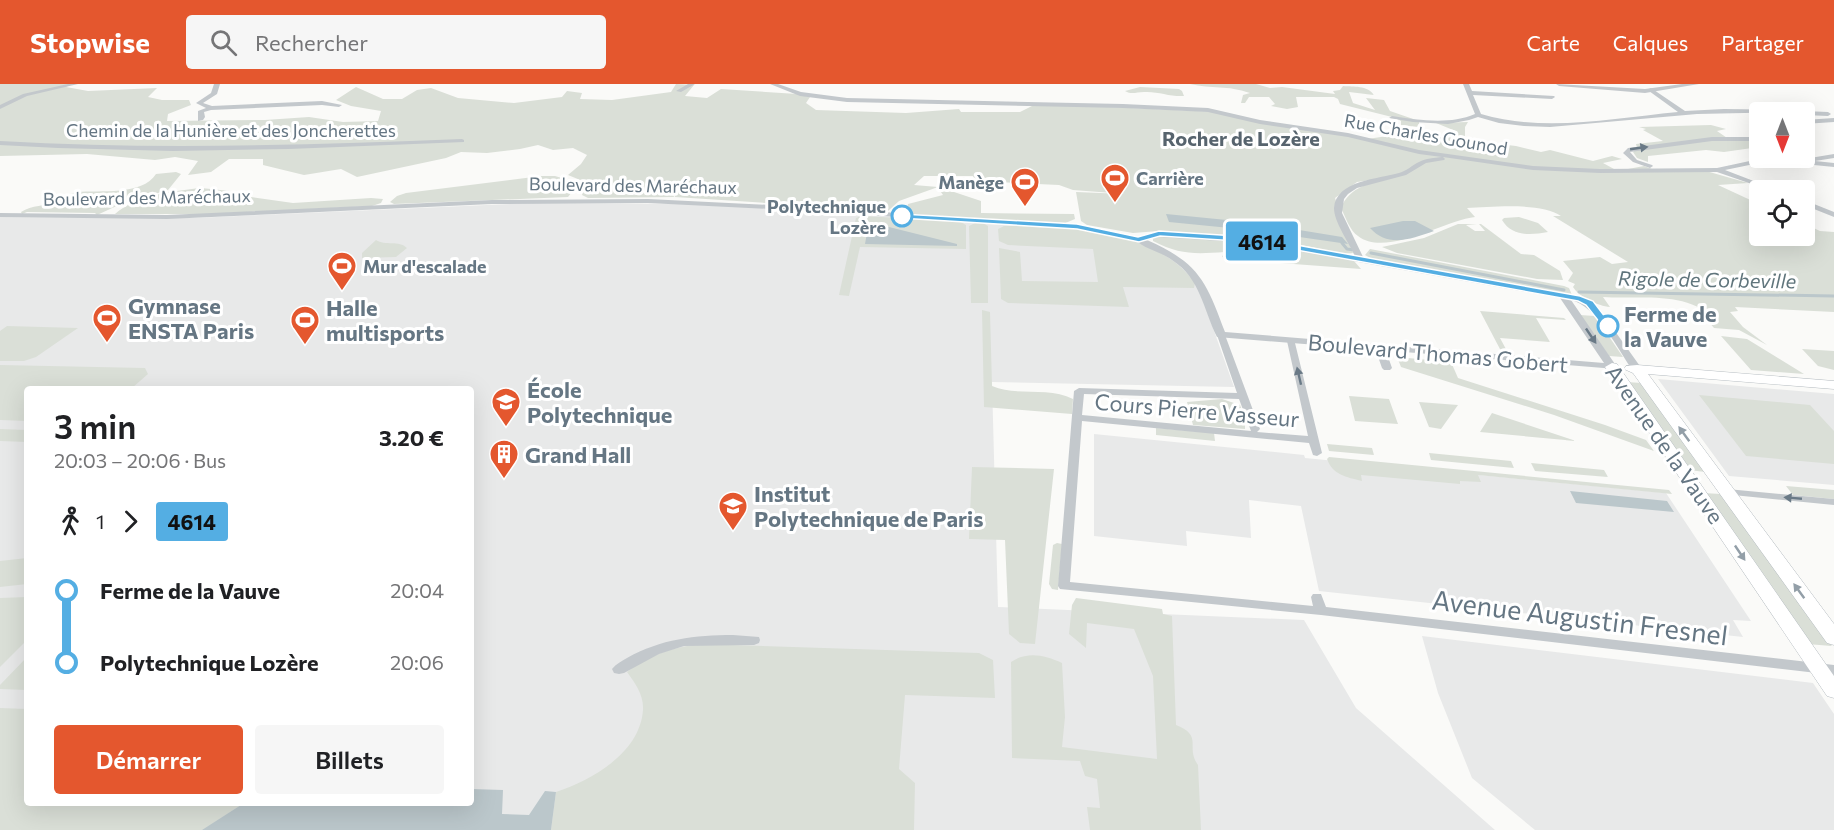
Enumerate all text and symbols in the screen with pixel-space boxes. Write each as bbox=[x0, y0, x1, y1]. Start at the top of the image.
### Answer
search box bbox=[186, 15, 606, 69]
text: Stopwise bbox=[30, 25, 150, 59]
icon: search bbox=[207, 26, 240, 59]
text: Rechercher bbox=[255, 29, 368, 56]
text: Carte bbox=[1527, 30, 1580, 55]
text: Calques bbox=[1613, 30, 1688, 55]
text: Partager bbox=[1721, 30, 1804, 55]
north arrow bbox=[1749, 102, 1815, 168]
map controls bbox=[1749, 102, 1815, 246]
street label: Rue Charles Gounod bbox=[1343, 109, 1509, 159]
street label: Chemin de la Hunière et des Joncherettes bbox=[66, 119, 396, 141]
district label: Rocher de Lozère bbox=[1162, 126, 1320, 150]
one-way arrow bbox=[1630, 143, 1649, 152]
sports icon: Carrière bbox=[1099, 162, 1131, 204]
sports icon: Manège bbox=[1009, 166, 1041, 208]
place label: Carrière bbox=[1136, 167, 1204, 189]
place label: Manège bbox=[938, 171, 1004, 193]
street label: Boulevard des Maréchaux bbox=[529, 172, 738, 198]
button: locate bbox=[1749, 180, 1815, 246]
street label: Boulevard des Maréchaux bbox=[43, 184, 252, 210]
place label: Polytechnique Lozère bbox=[767, 195, 886, 238]
marker: Polytechnique Lozère bbox=[891, 205, 913, 227]
line badge: 4614 bbox=[1220, 222, 1304, 260]
text: 4614 bbox=[1238, 229, 1286, 254]
sports icon: Mur d'escalade bbox=[326, 250, 358, 292]
place label: Mur d'escalade bbox=[363, 255, 486, 277]
water label: Rigole de Corbeville bbox=[1618, 265, 1797, 293]
place label: Gymnase ENSTA Paris bbox=[128, 292, 254, 344]
place label: Halle multisports bbox=[326, 294, 444, 346]
place label: Ferme de la Vauve bbox=[1624, 300, 1717, 352]
sports icon: Gymnase ENSTA Paris bbox=[91, 302, 123, 344]
sports icon: Halle multisports bbox=[289, 304, 321, 346]
marker: Ferme de la Vauve bbox=[1597, 315, 1619, 337]
street label: Boulevard Thomas Gobert bbox=[1307, 328, 1569, 378]
one-way arrow bbox=[1585, 328, 1596, 345]
street label: Avenue de la Vauve bbox=[1600, 359, 1730, 529]
one-way arrow bbox=[1294, 367, 1304, 386]
place label: École Polytechnique bbox=[527, 376, 672, 428]
school or university icon: École Polytechnique bbox=[490, 386, 522, 428]
street label: Cours Pierre Vasseur bbox=[1094, 388, 1301, 432]
text: 3 min bbox=[54, 405, 136, 446]
text: 3.20 € bbox=[379, 424, 444, 451]
one-way arrow bbox=[1678, 426, 1690, 442]
building icon: Grand Hall bbox=[488, 438, 520, 480]
place label: Grand Hall bbox=[525, 441, 631, 468]
text: 20:03 – 20:06 · Bus bbox=[54, 448, 226, 472]
place label: Institut Polytechnique de Paris bbox=[754, 480, 984, 532]
school or university icon: Institut Polytechnique de Paris bbox=[717, 490, 749, 532]
one-way arrow bbox=[1783, 493, 1802, 503]
icon: walk bbox=[54, 505, 87, 538]
icon: forward bbox=[114, 505, 147, 538]
text: 1 bbox=[96, 509, 105, 533]
text: 4614 bbox=[168, 509, 216, 534]
one-way arrow bbox=[1734, 545, 1746, 561]
text: Ferme de la Vauve bbox=[100, 577, 280, 604]
text: 20:04 bbox=[390, 578, 444, 602]
street label: Avenue Augustin Fresnel bbox=[1430, 582, 1730, 652]
one-way arrow bbox=[1794, 583, 1806, 598]
text: Polytechnique Lozère bbox=[100, 649, 319, 676]
text: 20:06 bbox=[390, 650, 444, 674]
button: Démarrer bbox=[54, 725, 243, 794]
button: Billets bbox=[255, 725, 444, 794]

